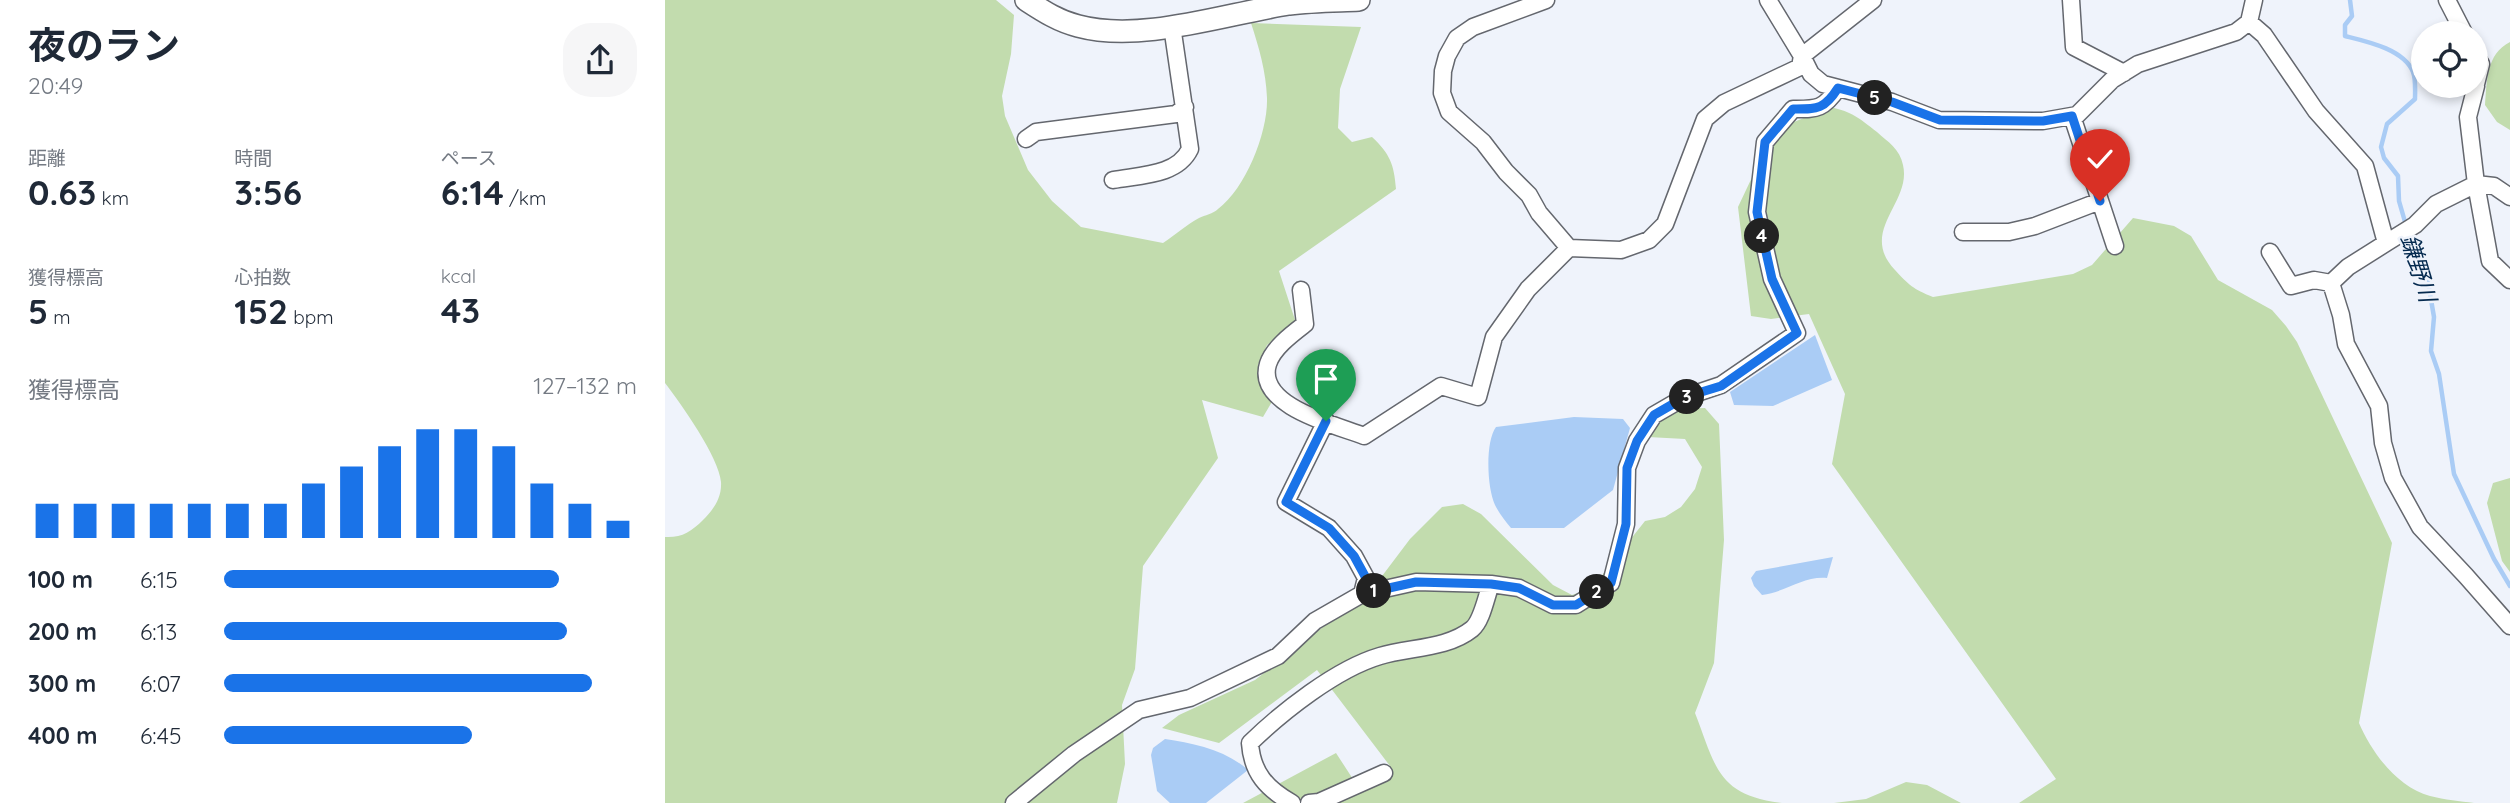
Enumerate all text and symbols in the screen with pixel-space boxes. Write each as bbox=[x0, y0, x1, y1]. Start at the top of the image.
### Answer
text: 夜のラン bbox=[28, 21, 180, 69]
map controls bbox=[2411, 21, 2488, 98]
button: locate bbox=[2411, 21, 2488, 98]
button: share bbox=[563, 23, 637, 97]
text: 20:49 bbox=[28, 71, 83, 100]
pin: 5 bbox=[1857, 80, 1893, 116]
text: 5 bbox=[1869, 85, 1880, 109]
pin bbox=[2070, 129, 2130, 201]
icon: check bbox=[2081, 140, 2119, 178]
text: 距離 bbox=[28, 146, 66, 170]
text: 時間 bbox=[234, 146, 272, 170]
text: ペース bbox=[441, 146, 497, 170]
text: 0.63 bbox=[28, 170, 96, 214]
text: 3:56 bbox=[234, 170, 302, 214]
text: 6:14 bbox=[441, 170, 504, 214]
text: km bbox=[96, 186, 129, 210]
text: /km bbox=[504, 186, 546, 210]
pin: 4 bbox=[1745, 218, 1779, 254]
text: 4 bbox=[1756, 223, 1767, 247]
water label: 鎌野川 bbox=[2395, 231, 2444, 308]
text: kcal bbox=[441, 264, 476, 288]
text: 獲得標高 bbox=[28, 265, 104, 289]
text: 心拍数 bbox=[234, 265, 291, 289]
text: 43 bbox=[441, 288, 480, 332]
text: 5 bbox=[28, 289, 48, 333]
text: 152 bbox=[234, 289, 288, 333]
text: m bbox=[48, 305, 71, 329]
text: bpm bbox=[288, 305, 334, 329]
pin bbox=[1296, 349, 1356, 421]
icon: arrive bbox=[1307, 360, 1345, 398]
text: 127–132 m bbox=[533, 371, 637, 400]
text: 獲得標高 bbox=[28, 375, 120, 404]
pin: 3 bbox=[1669, 380, 1705, 414]
text: 3 bbox=[1681, 384, 1692, 408]
text: 100 m bbox=[28, 565, 93, 594]
text: 6:15 bbox=[140, 565, 178, 594]
pin: 1 bbox=[1357, 574, 1391, 608]
pin: 2 bbox=[1579, 574, 1615, 610]
text: 1 bbox=[1370, 578, 1377, 602]
text: 2 bbox=[1591, 579, 1602, 603]
text: 200 m bbox=[28, 617, 97, 646]
text: 6:13 bbox=[140, 617, 177, 646]
text: 300 m bbox=[28, 669, 96, 698]
text: 6:07 bbox=[140, 669, 181, 698]
text: 400 m bbox=[28, 721, 97, 750]
text: 6:45 bbox=[140, 721, 182, 750]

